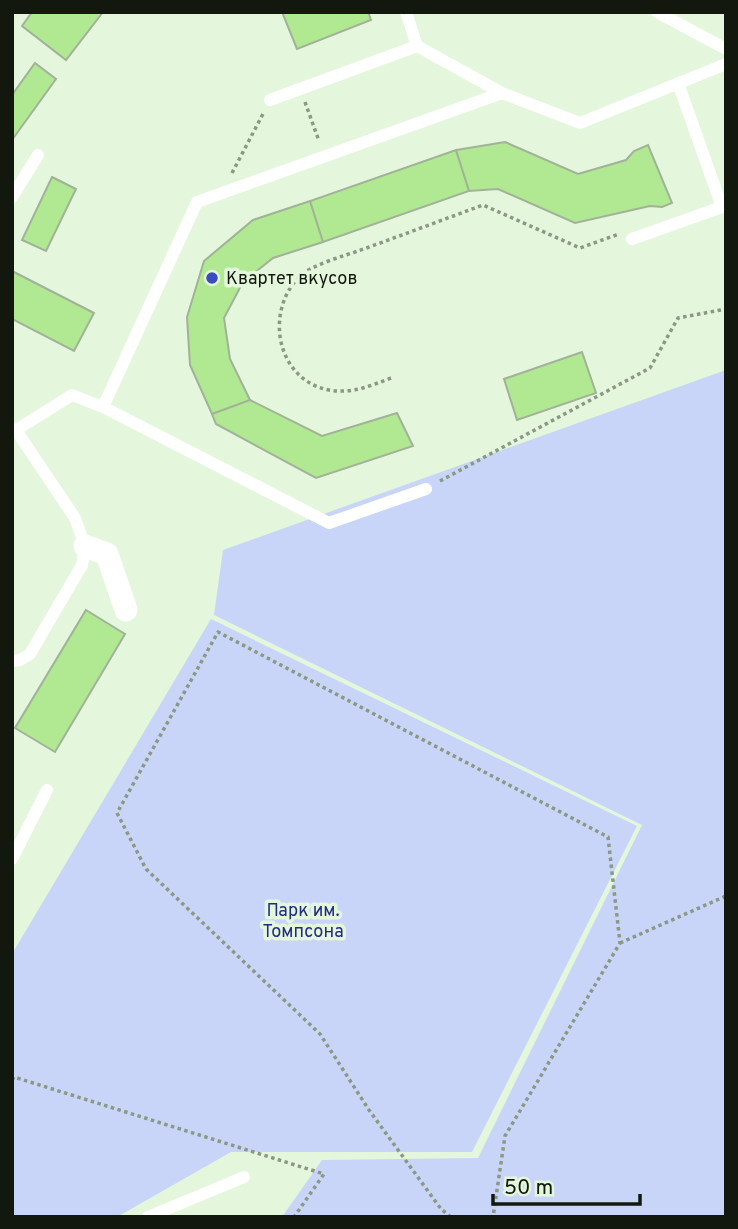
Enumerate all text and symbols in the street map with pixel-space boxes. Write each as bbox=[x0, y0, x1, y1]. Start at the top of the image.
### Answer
place label: Квартет вкусов bbox=[226, 268, 357, 291]
marker: Квартет вкусов bbox=[204, 270, 220, 286]
park label: Парк им. Томпсона bbox=[262, 900, 344, 944]
scale bar bbox=[493, 1162, 640, 1206]
text: 50 m bbox=[504, 1175, 553, 1202]

